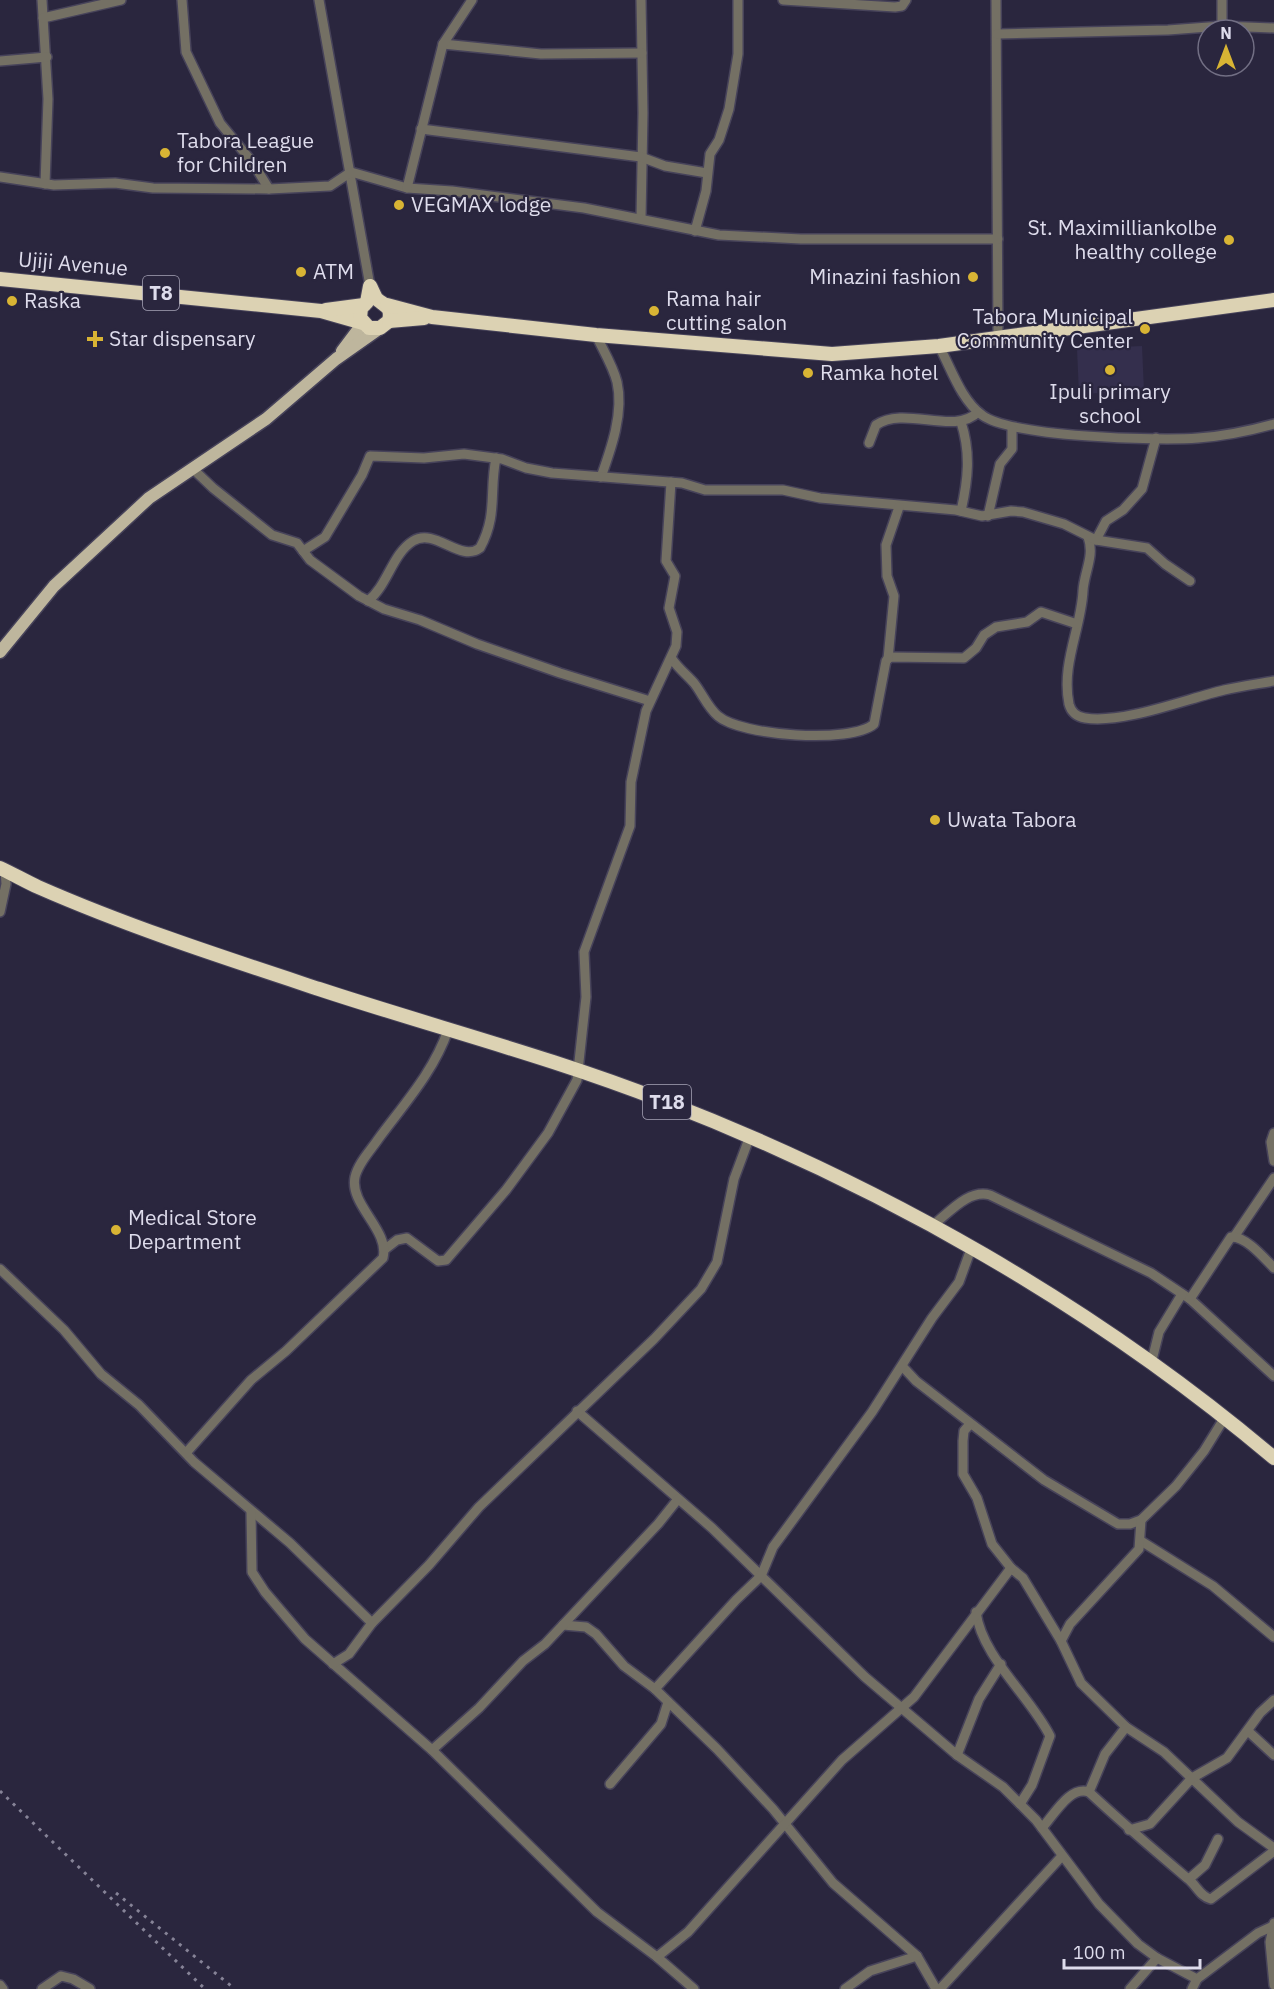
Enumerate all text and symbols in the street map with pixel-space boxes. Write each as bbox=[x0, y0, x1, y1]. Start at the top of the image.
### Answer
north arrow bbox=[1196, 18, 1256, 78]
text: N bbox=[1220, 23, 1232, 43]
place label: Tabora League for Children bbox=[177, 126, 314, 178]
marker: Tabora League for Children bbox=[158, 146, 172, 160]
place label: VEGMAX lodge bbox=[411, 190, 551, 218]
marker: VEGMAX lodge bbox=[392, 198, 406, 212]
place label: St. Maximilliankolbe healthy college bbox=[1027, 213, 1217, 265]
marker: St. Maximilliankolbe healthy college bbox=[1222, 233, 1236, 247]
street label: Ujiji Avenue bbox=[17, 244, 129, 282]
place label: ATM bbox=[313, 257, 354, 285]
place label: Minazini fashion bbox=[809, 262, 961, 290]
marker: ATM bbox=[294, 265, 308, 279]
marker: Minazini fashion bbox=[966, 270, 980, 284]
road number: T8 bbox=[143, 276, 179, 310]
place label: Rama hair cutting salon bbox=[666, 284, 787, 336]
place label: Raska bbox=[24, 286, 81, 314]
marker: Raska bbox=[5, 294, 19, 308]
place label: Tabora Municipal Community Center bbox=[957, 302, 1133, 354]
marker: Rama hair cutting salon bbox=[647, 304, 661, 318]
marker: Tabora Municipal Community Center bbox=[1138, 322, 1152, 336]
place label: Star dispensary bbox=[109, 324, 256, 352]
marker: Star dispensary bbox=[86, 330, 104, 348]
place label: Ramka hotel bbox=[820, 358, 938, 386]
marker: Ipuli primary school bbox=[1103, 363, 1117, 377]
marker: Ramka hotel bbox=[801, 366, 815, 380]
place label: Ipuli primary school bbox=[1049, 377, 1171, 429]
place label: Uwata Tabora bbox=[947, 805, 1077, 833]
marker: Uwata Tabora bbox=[928, 813, 942, 827]
road number: T18 bbox=[643, 1085, 691, 1119]
place label: Medical Store Department bbox=[128, 1203, 257, 1255]
marker: Medical Store Department bbox=[109, 1223, 123, 1237]
scale bar bbox=[1064, 1932, 1200, 1970]
text: 100 m bbox=[1073, 1941, 1125, 1964]

